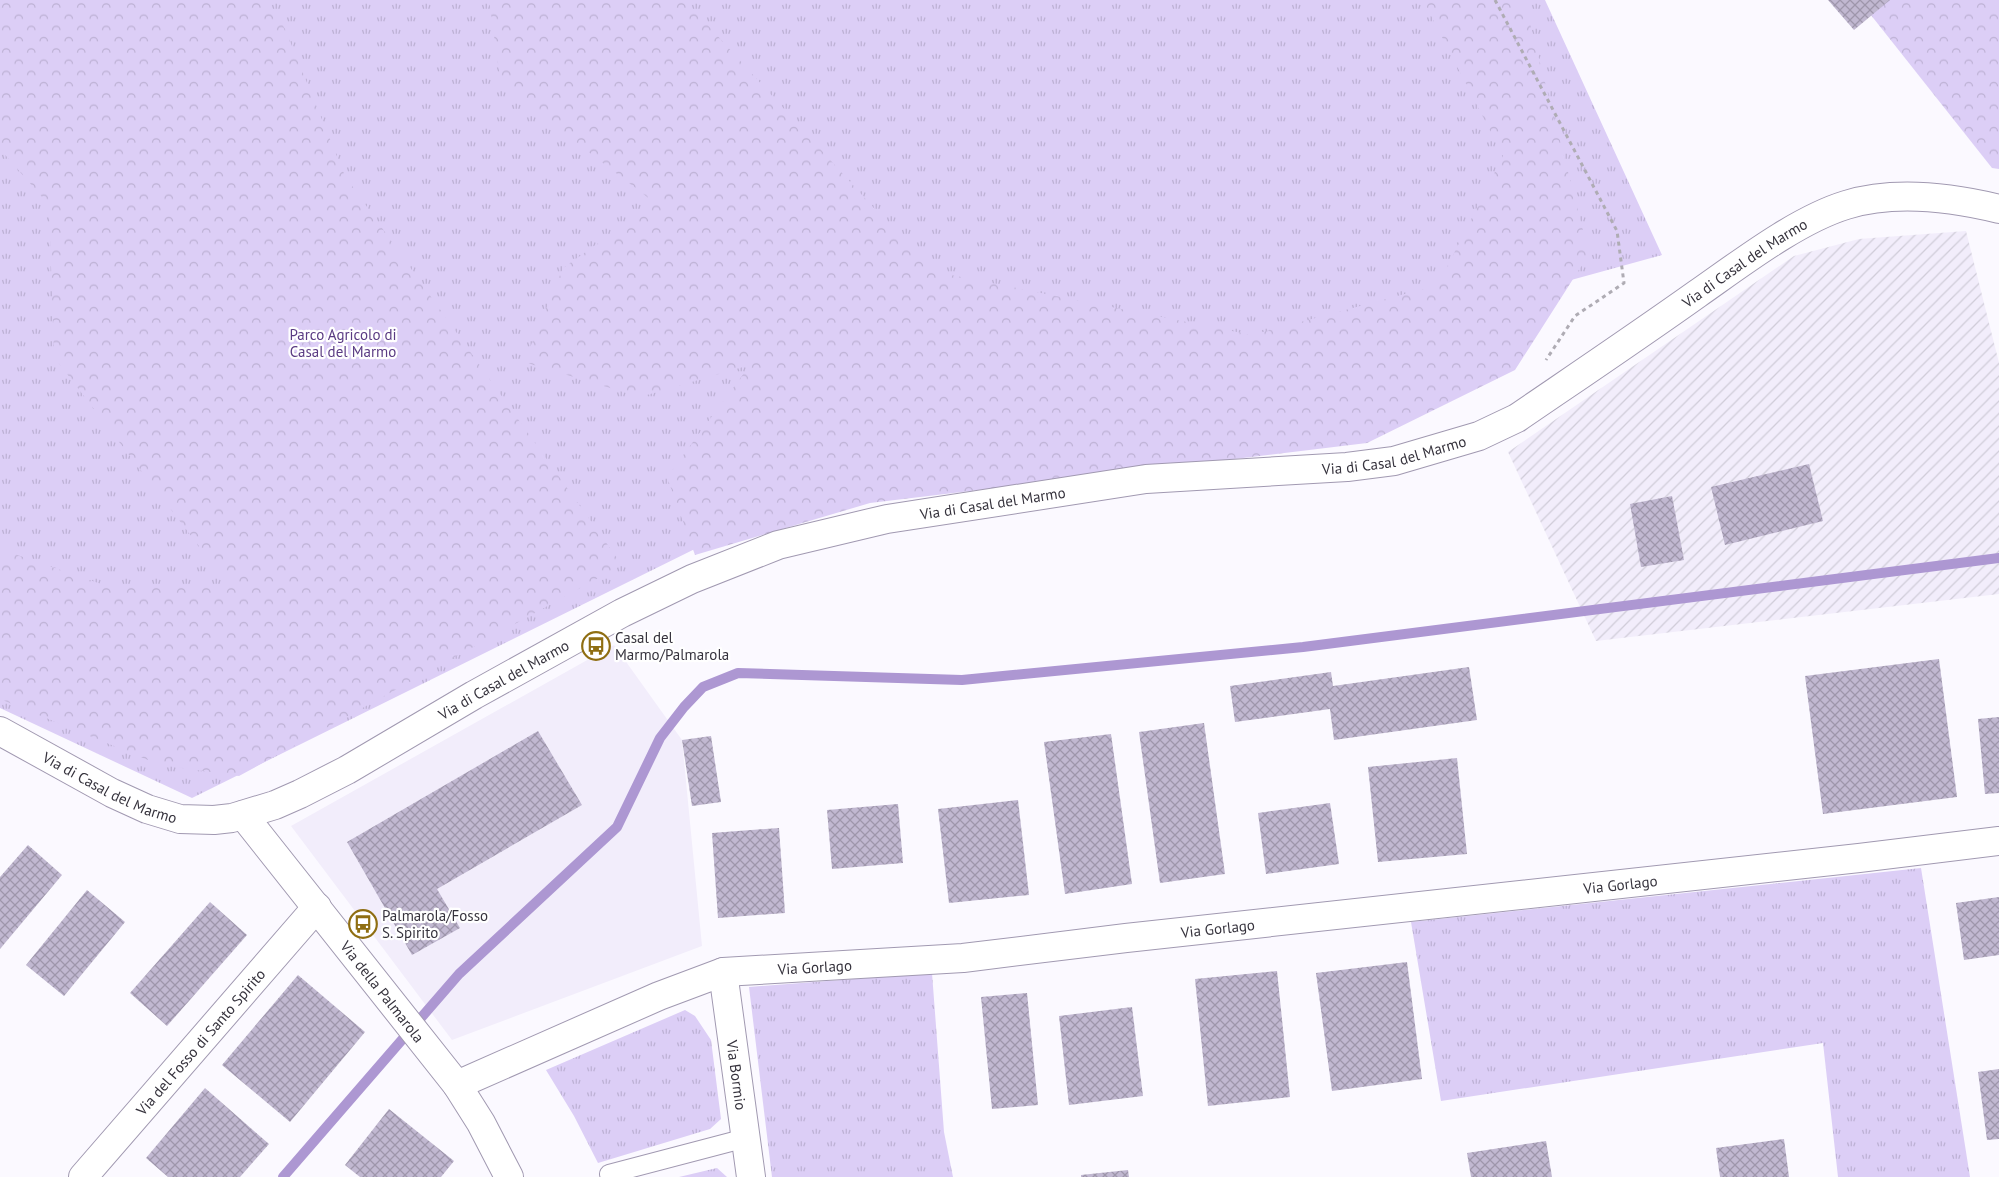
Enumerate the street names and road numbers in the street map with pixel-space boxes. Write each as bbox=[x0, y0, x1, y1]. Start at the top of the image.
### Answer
street label: Via di Casal del Marmo bbox=[1677, 214, 1810, 312]
street label: Via di Casal del Marmo bbox=[1320, 431, 1468, 478]
street label: Via di Casal del Marmo bbox=[918, 482, 1067, 523]
street label: Via di Casal del Marmo bbox=[434, 635, 572, 724]
street label: Via di Casal del Marmo bbox=[39, 747, 179, 827]
street label: Via Gorlago bbox=[1581, 871, 1658, 898]
street label: Via Gorlago bbox=[1179, 915, 1256, 942]
street label: Via della Palmarola bbox=[336, 936, 429, 1046]
street label: Via Gorlago bbox=[776, 955, 852, 978]
street label: Via del Fosso di Santo Spirito bbox=[131, 965, 269, 1120]
street label: Via Bormio bbox=[723, 1038, 751, 1111]

